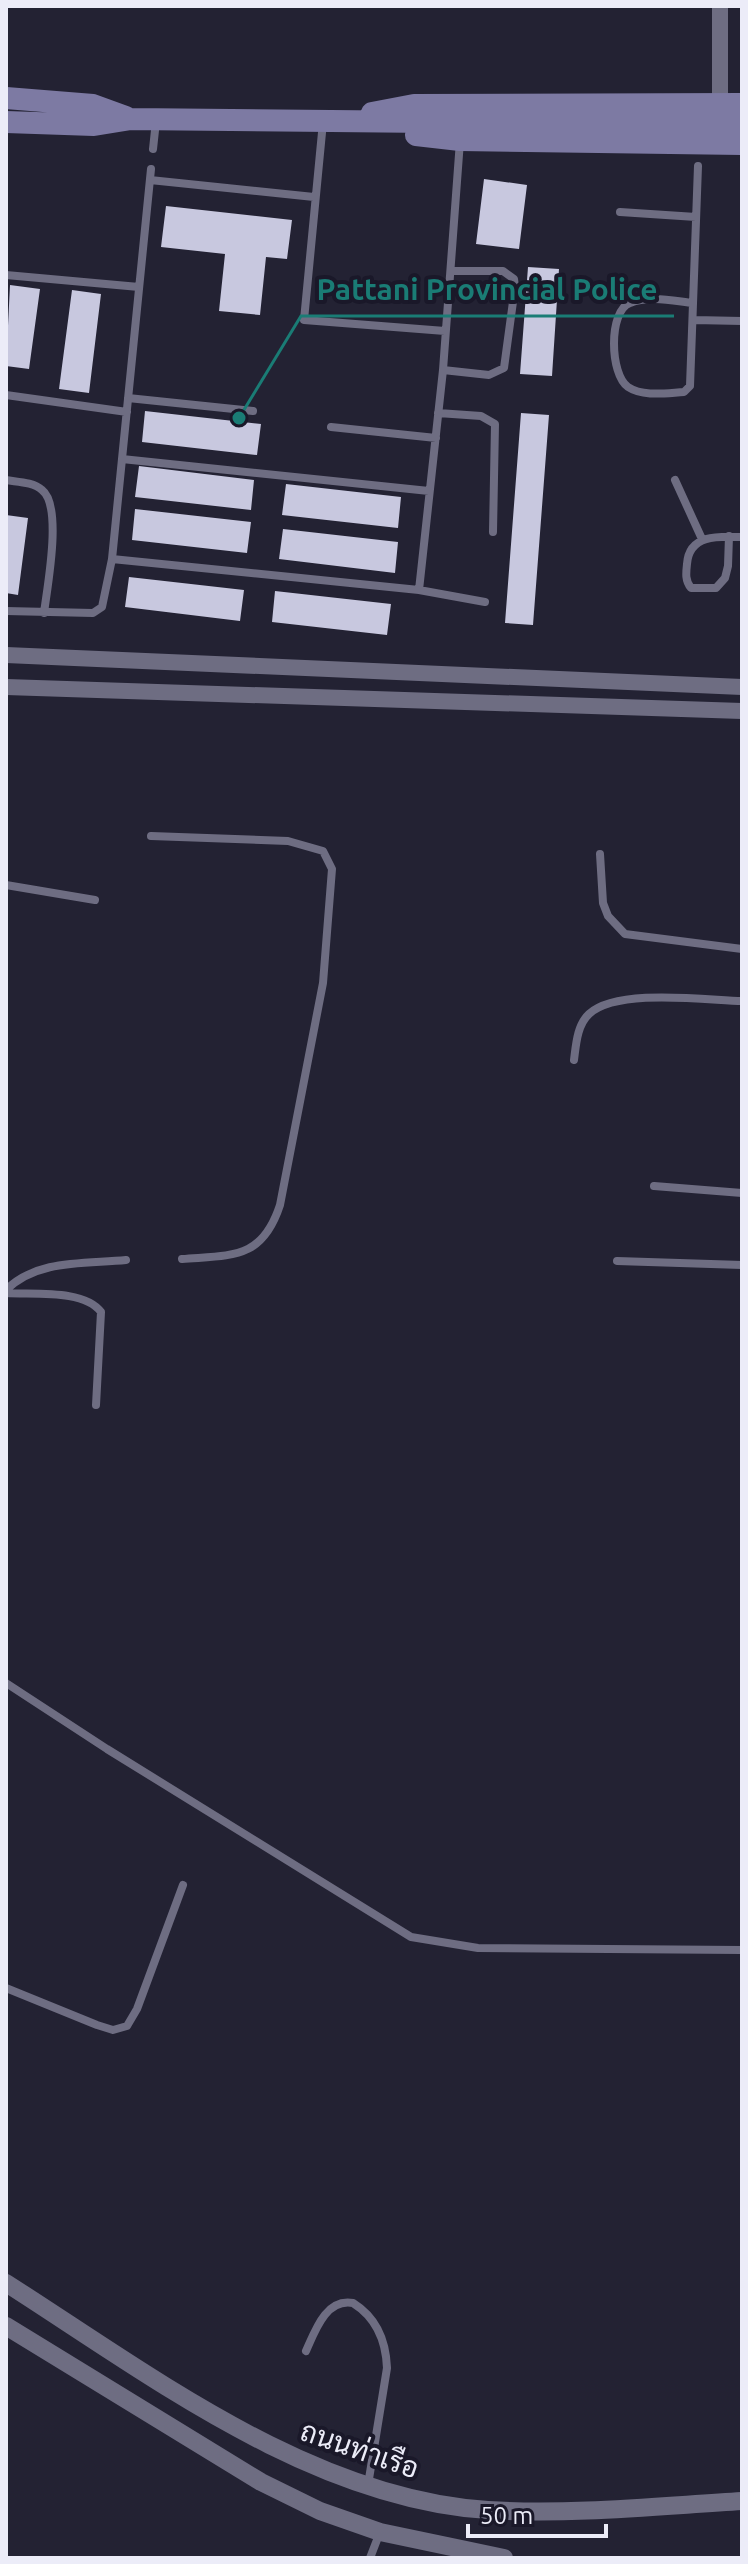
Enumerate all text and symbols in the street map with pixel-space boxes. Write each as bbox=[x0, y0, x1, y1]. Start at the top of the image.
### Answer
callout: Pattani Provincial Police bbox=[301, 262, 674, 316]
text: Pattani Provincial Police bbox=[316, 272, 658, 306]
street label: ถนนท่าเรือ bbox=[297, 2412, 424, 2484]
scale bar bbox=[468, 2488, 606, 2538]
text: 50 m bbox=[480, 2502, 533, 2529]

